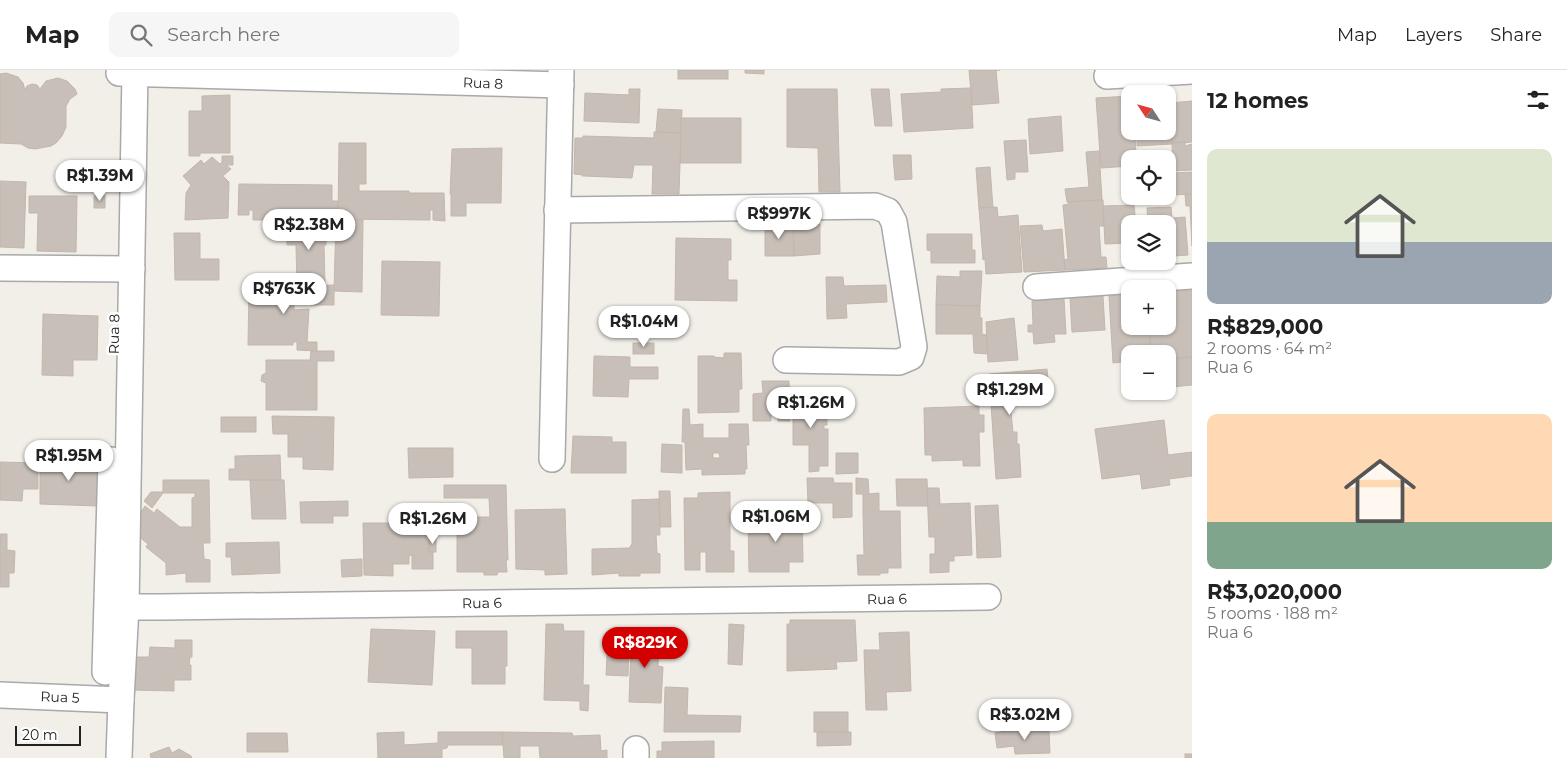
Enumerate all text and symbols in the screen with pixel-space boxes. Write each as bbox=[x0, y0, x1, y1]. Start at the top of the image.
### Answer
search box bbox=[109, 12, 459, 57]
text: Map bbox=[25, 20, 79, 49]
icon: search bbox=[127, 21, 155, 49]
text: Search here bbox=[167, 23, 280, 46]
text: Map bbox=[1337, 24, 1377, 46]
text: Layers bbox=[1405, 24, 1462, 46]
text: Share bbox=[1490, 24, 1542, 46]
street label: Rua 8 bbox=[463, 73, 504, 93]
north arrow bbox=[1121, 85, 1176, 140]
map controls bbox=[1121, 85, 1176, 400]
icon: filters bbox=[1524, 86, 1552, 114]
text: 12 homes bbox=[1207, 88, 1308, 113]
button: locate bbox=[1121, 150, 1176, 205]
pin: R$1.39M bbox=[54, 160, 146, 202]
text: R$1.39M bbox=[66, 166, 134, 185]
icon: home bbox=[1335, 181, 1425, 271]
pin: R$997K bbox=[738, 198, 820, 240]
text: R$997K bbox=[747, 204, 811, 223]
pin: R$2.38M bbox=[263, 208, 355, 251]
text: R$2.38M bbox=[273, 215, 345, 234]
button: layers bbox=[1121, 215, 1176, 270]
pin: R$763K bbox=[243, 272, 325, 315]
text: R$763K bbox=[253, 279, 315, 298]
button: + bbox=[1121, 280, 1176, 335]
pin: R$1.04M bbox=[598, 306, 690, 348]
text: R$1.04M bbox=[609, 312, 679, 331]
street label: Rua 8 bbox=[105, 314, 123, 354]
text: R$829,000 bbox=[1207, 314, 1323, 339]
text: 2 rooms · 64 m² bbox=[1207, 339, 1332, 358]
button: − bbox=[1121, 345, 1176, 400]
text: Rua 6 bbox=[1207, 358, 1253, 377]
pin: R$1.29M bbox=[964, 374, 1056, 416]
text: R$1.29M bbox=[976, 380, 1044, 399]
pin: R$1.26M bbox=[765, 386, 857, 429]
text: R$1.26M bbox=[777, 393, 845, 412]
pin: R$1.95M bbox=[23, 440, 115, 482]
text: R$1.95M bbox=[35, 446, 103, 465]
icon: home bbox=[1335, 446, 1425, 536]
pin: R$1.06M bbox=[730, 500, 822, 543]
pin: R$1.26M bbox=[387, 502, 479, 545]
text: R$1.06M bbox=[742, 507, 810, 526]
text: R$1.26M bbox=[399, 509, 467, 528]
text: R$3,020,000 bbox=[1207, 579, 1342, 604]
street label: Rua 6 bbox=[867, 590, 908, 608]
street label: Rua 6 bbox=[462, 594, 503, 612]
text: 5 rooms · 188 m² bbox=[1207, 604, 1338, 623]
text: Rua 6 bbox=[1207, 623, 1253, 642]
pin: R$829K bbox=[604, 626, 686, 669]
text: R$829K bbox=[613, 633, 677, 652]
street label: Rua 5 bbox=[40, 687, 80, 707]
pin: R$3.02M bbox=[979, 698, 1071, 741]
text: R$3.02M bbox=[990, 705, 1060, 724]
scale bar bbox=[15, 723, 81, 746]
text: 20 m bbox=[22, 726, 58, 744]

